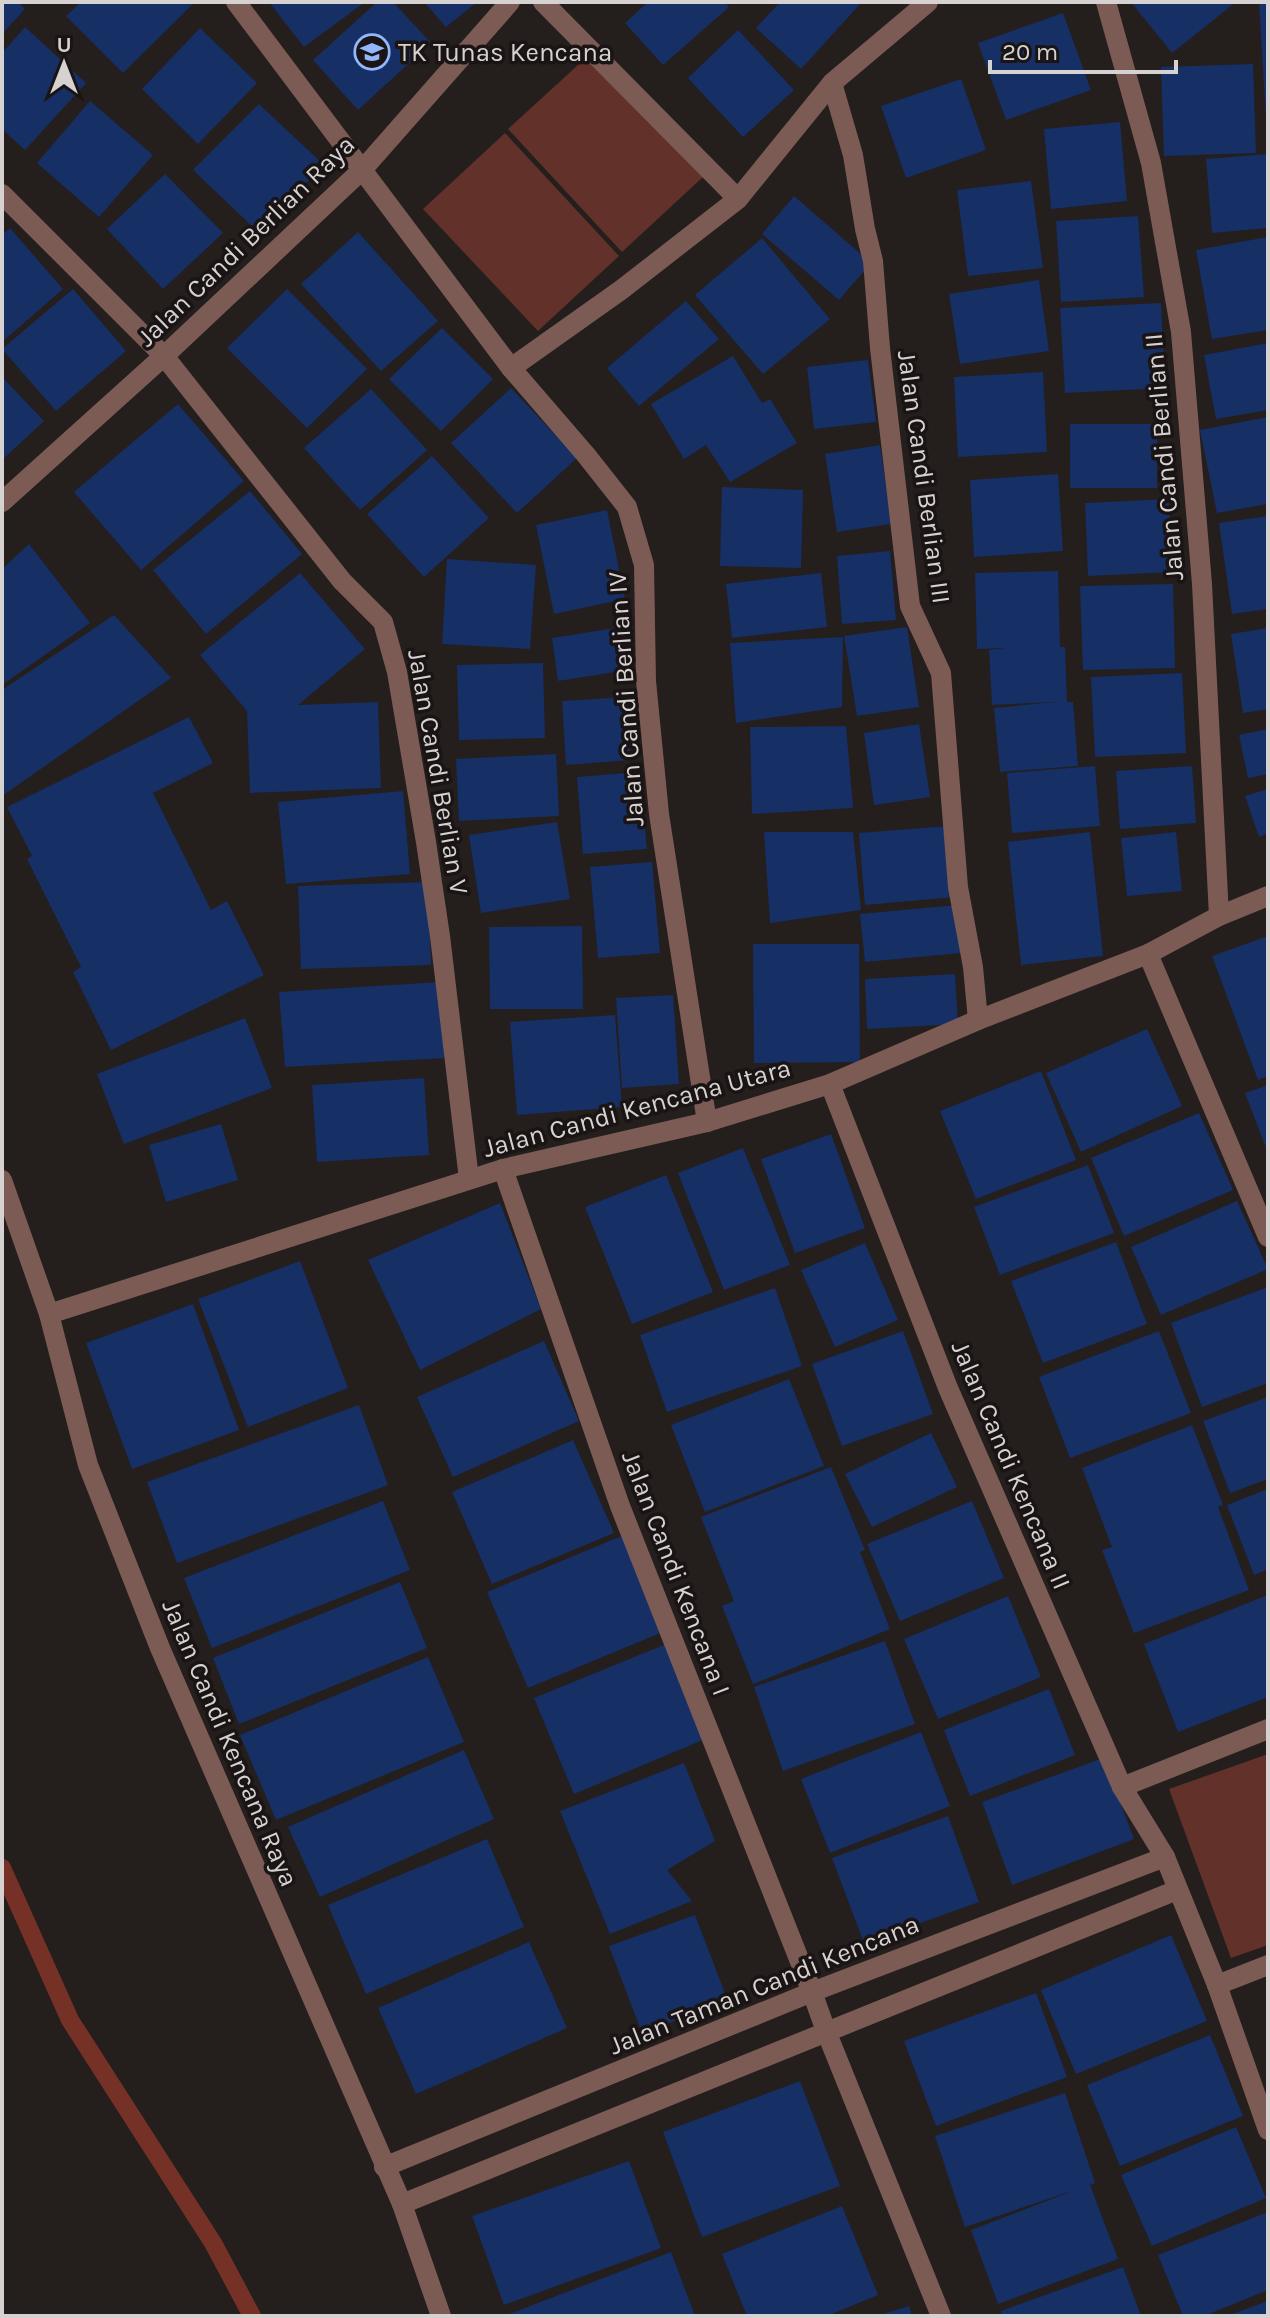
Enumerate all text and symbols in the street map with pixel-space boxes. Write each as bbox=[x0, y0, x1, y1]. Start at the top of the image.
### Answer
north arrow bbox=[24, 24, 104, 104]
scale bar bbox=[990, 24, 1176, 74]
text: U bbox=[56, 32, 72, 58]
school or university icon: TK Tunas Kencana bbox=[353, 33, 391, 71]
place label: TK Tunas Kencana bbox=[398, 37, 612, 68]
text: 20 m bbox=[1002, 38, 1058, 66]
street label: Jalan Candi Berlian Raya bbox=[131, 129, 361, 353]
street label: Jalan Candi Berlian II bbox=[1138, 332, 1190, 582]
street label: Jalan Candi Berlian III bbox=[891, 348, 957, 606]
street label: Jalan Candi Berlian IV bbox=[602, 570, 650, 828]
street label: Jalan Candi Berlian V bbox=[401, 647, 475, 897]
street label: Jalan Candi Kencana Utara bbox=[480, 1052, 794, 1164]
street label: Jalan Candi Kencana II bbox=[945, 1336, 1077, 1594]
street label: Jalan Candi Kencana I bbox=[615, 1446, 737, 1700]
street label: Jalan Candi Kencana Raya bbox=[155, 1595, 305, 1891]
street label: Jalan Taman Candi Kencana bbox=[604, 1909, 924, 2061]

